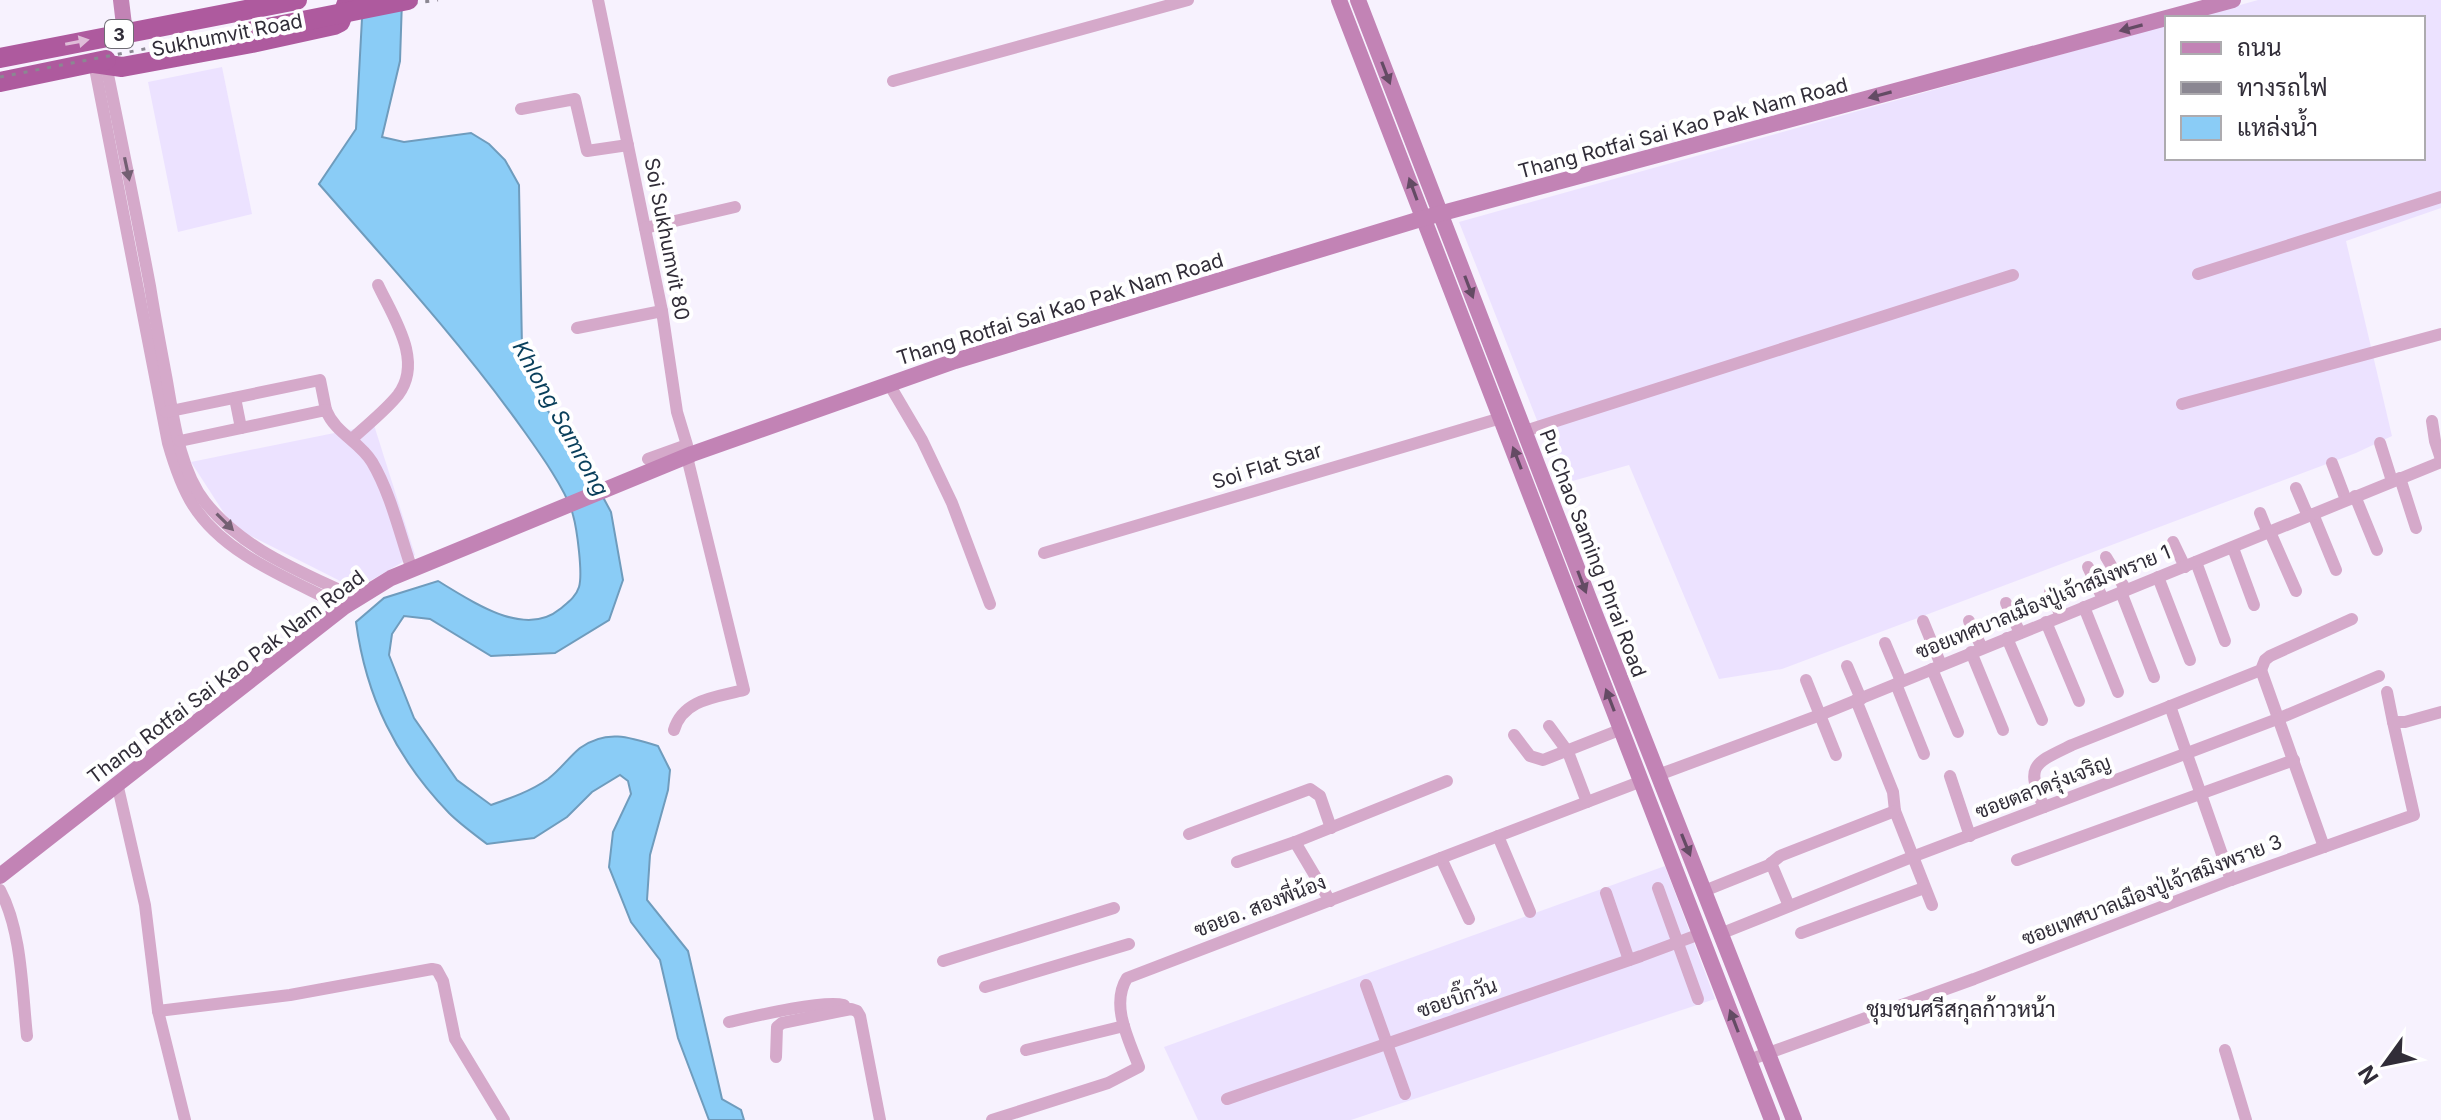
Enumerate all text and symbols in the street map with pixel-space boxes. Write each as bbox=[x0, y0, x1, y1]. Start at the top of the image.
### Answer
street label: Sukhumvit Road bbox=[150, 9, 304, 61]
legend bbox=[2165, 16, 2425, 160]
road number: 3 bbox=[105, 20, 133, 48]
one-way arrow bbox=[2118, 22, 2143, 34]
text: ถนน bbox=[2237, 33, 2282, 62]
one-way arrow bbox=[64, 36, 89, 48]
one-way arrow bbox=[1380, 61, 1393, 85]
street label: Thang Rotfai Sai Kao Pak Nam Road bbox=[1516, 72, 1850, 184]
text: ทางรถไฟ bbox=[2237, 72, 2328, 102]
one-way arrow bbox=[1867, 90, 1892, 102]
text: แหล่งน้ำ bbox=[2237, 108, 2318, 142]
one-way arrow bbox=[121, 156, 134, 181]
street label: Soi Sukhumvit 80 bbox=[639, 156, 695, 322]
one-way arrow bbox=[1406, 177, 1419, 201]
street label: Thang Rotfai Sai Kao Pak Nam Road bbox=[894, 248, 1226, 370]
one-way arrow bbox=[1463, 275, 1476, 299]
water label: Khlong Samrong bbox=[508, 336, 614, 500]
street label: Pu Chao Saming Phrai Road bbox=[1535, 426, 1651, 680]
street label: Soi Flat Star bbox=[1209, 438, 1325, 494]
one-way arrow bbox=[1510, 446, 1523, 470]
one-way arrow bbox=[215, 512, 234, 531]
street label: ซอยเทศบาลเมืองปู่เจ้าสมิงพราย 1 bbox=[1911, 538, 2175, 667]
street label: Thang Rotfai Sai Kao Pak Nam Road bbox=[83, 565, 369, 789]
one-way arrow bbox=[1576, 570, 1589, 594]
one-way arrow bbox=[1603, 688, 1616, 712]
street label: ซอยตลาดรุ่งเจริญ bbox=[1972, 750, 2115, 826]
street label: ซอยเทศบาลเมืองปู่เจ้าสมิงพราย 3 bbox=[2018, 827, 2287, 954]
one-way arrow bbox=[1680, 833, 1693, 857]
street label: ซอยอ. สองพี่น้อง bbox=[1189, 865, 1329, 942]
street label: ซอยบิ๊กวัน bbox=[1412, 968, 1500, 1023]
district label: ชุมชนศรีสกุลก้าวหน้า bbox=[1866, 995, 2056, 1025]
one-way arrow bbox=[1727, 1009, 1740, 1033]
north arrow bbox=[2345, 1024, 2425, 1104]
text: N bbox=[2353, 1061, 2384, 1089]

